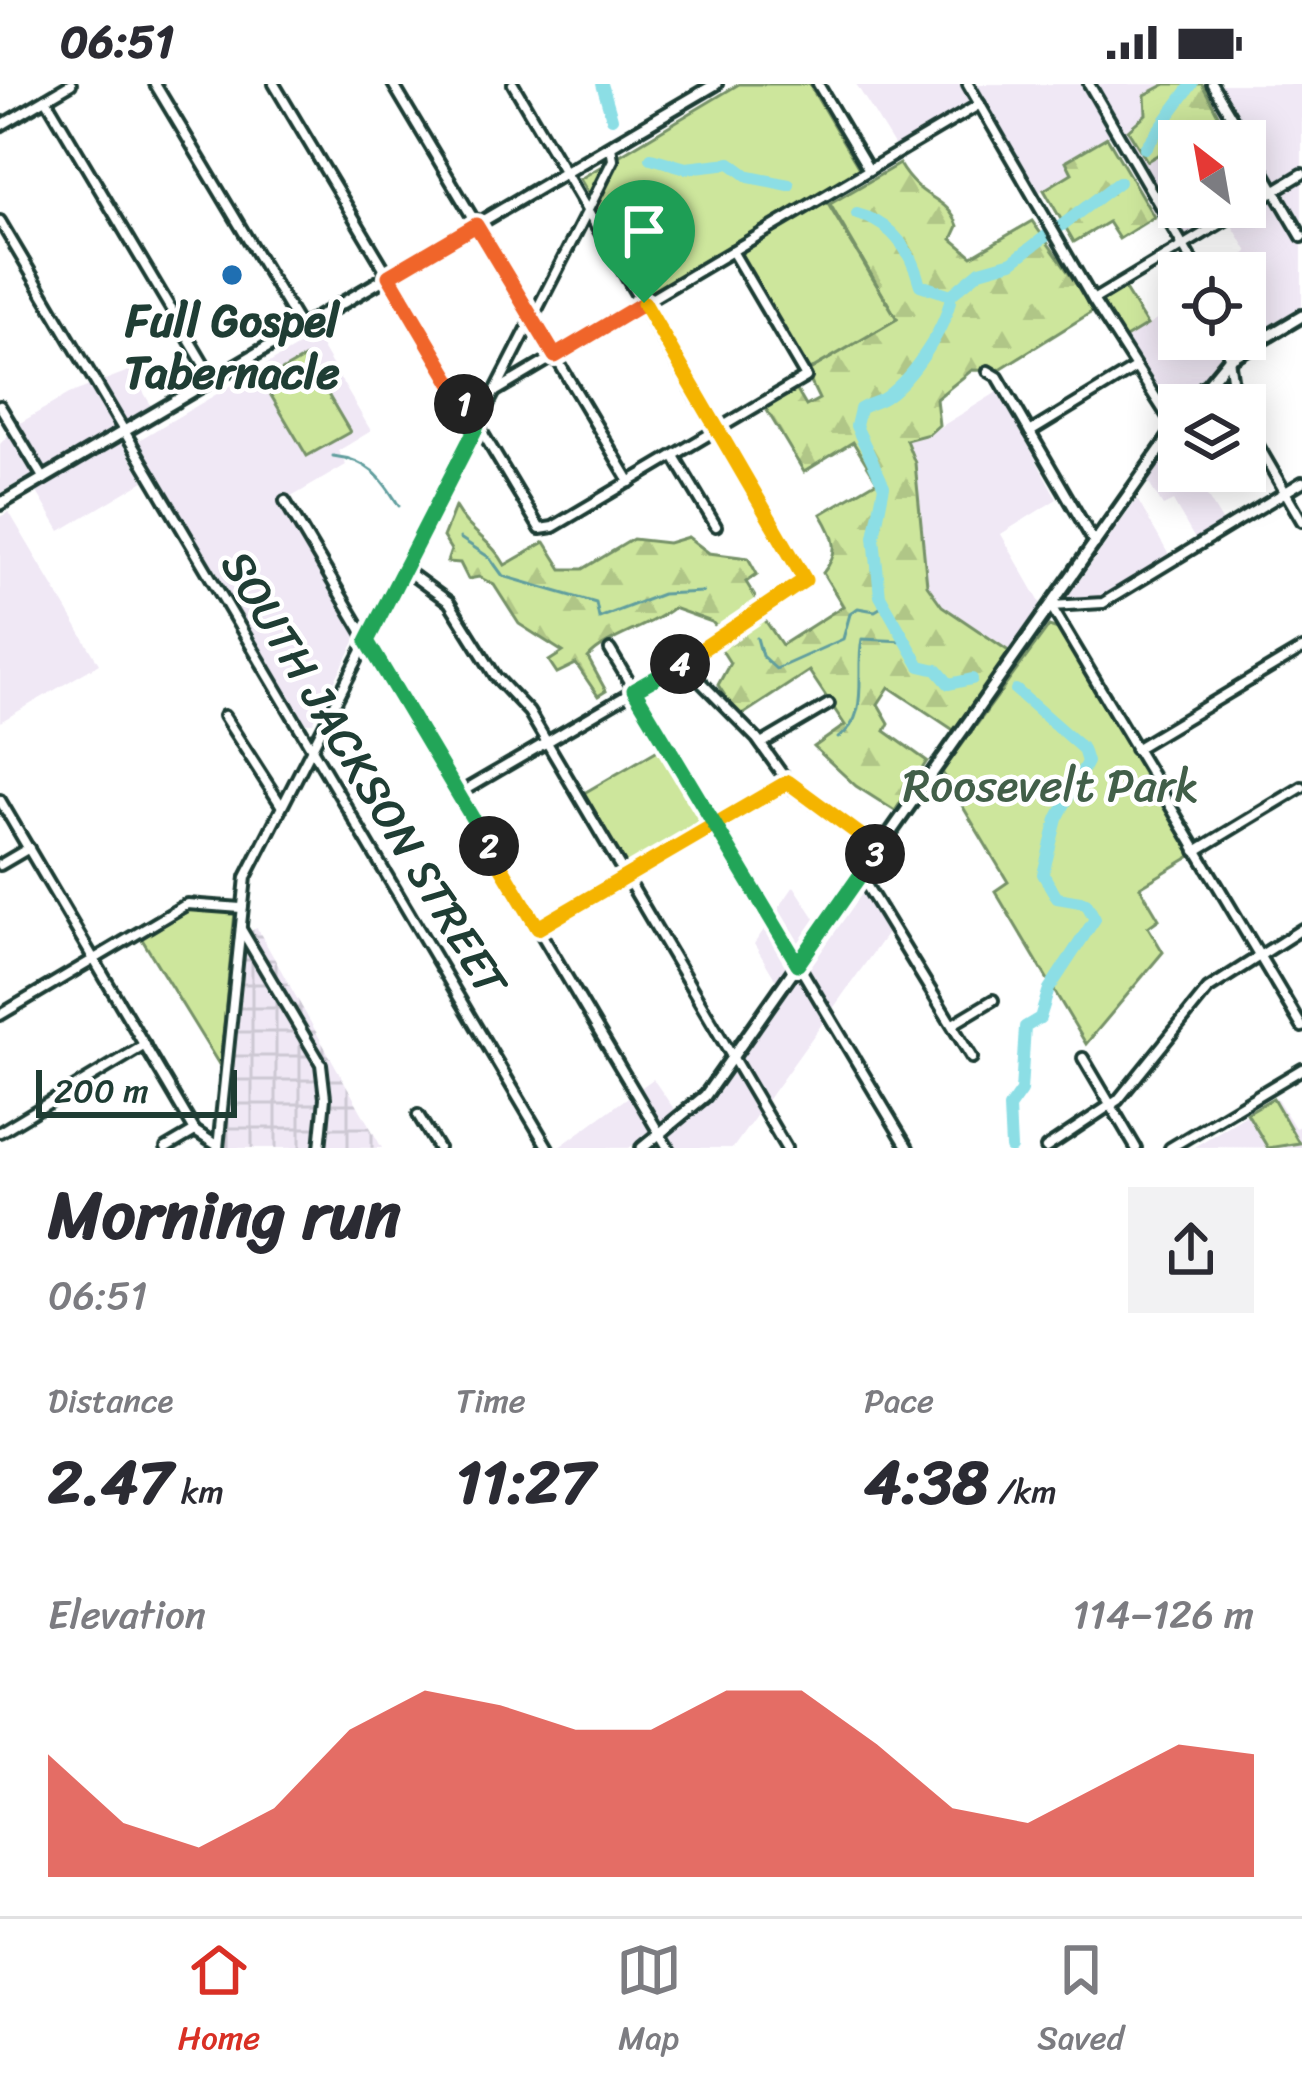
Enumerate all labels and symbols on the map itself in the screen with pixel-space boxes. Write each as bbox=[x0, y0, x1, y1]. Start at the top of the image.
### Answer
north arrow bbox=[1158, 120, 1266, 228]
pin bbox=[593, 180, 695, 303]
marker: Full Gospel Tabernacle bbox=[219, 262, 245, 288]
place label: Full Gospel Tabernacle bbox=[124, 281, 341, 413]
pin: 1 bbox=[434, 374, 494, 434]
street label: SOUTH JACKSON STREET bbox=[199, 534, 531, 1014]
pin: 4 bbox=[650, 634, 710, 694]
park label: Roosevelt Park bbox=[903, 746, 1199, 826]
pin: 2 bbox=[459, 816, 519, 876]
pin: 3 bbox=[845, 824, 905, 884]
scale bar bbox=[36, 1064, 237, 1117]

